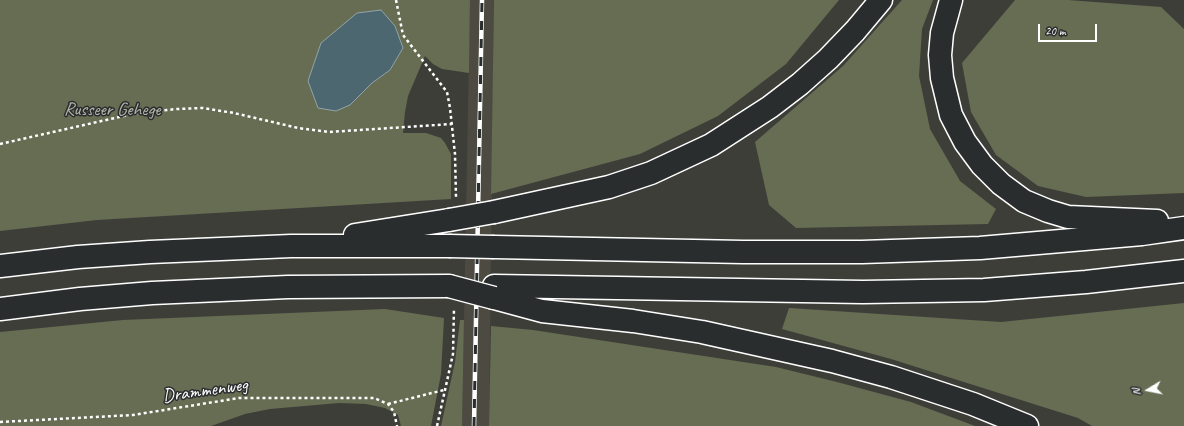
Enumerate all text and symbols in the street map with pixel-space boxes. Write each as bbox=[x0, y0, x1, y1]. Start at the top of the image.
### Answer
scale bar bbox=[1040, 16, 1099, 42]
text: 20 m bbox=[1045, 23, 1065, 39]
park label: Russeer Gehege bbox=[64, 99, 160, 121]
north arrow bbox=[1128, 370, 1168, 410]
street label: Drammenweg bbox=[161, 374, 249, 408]
text: N bbox=[1129, 388, 1144, 397]

